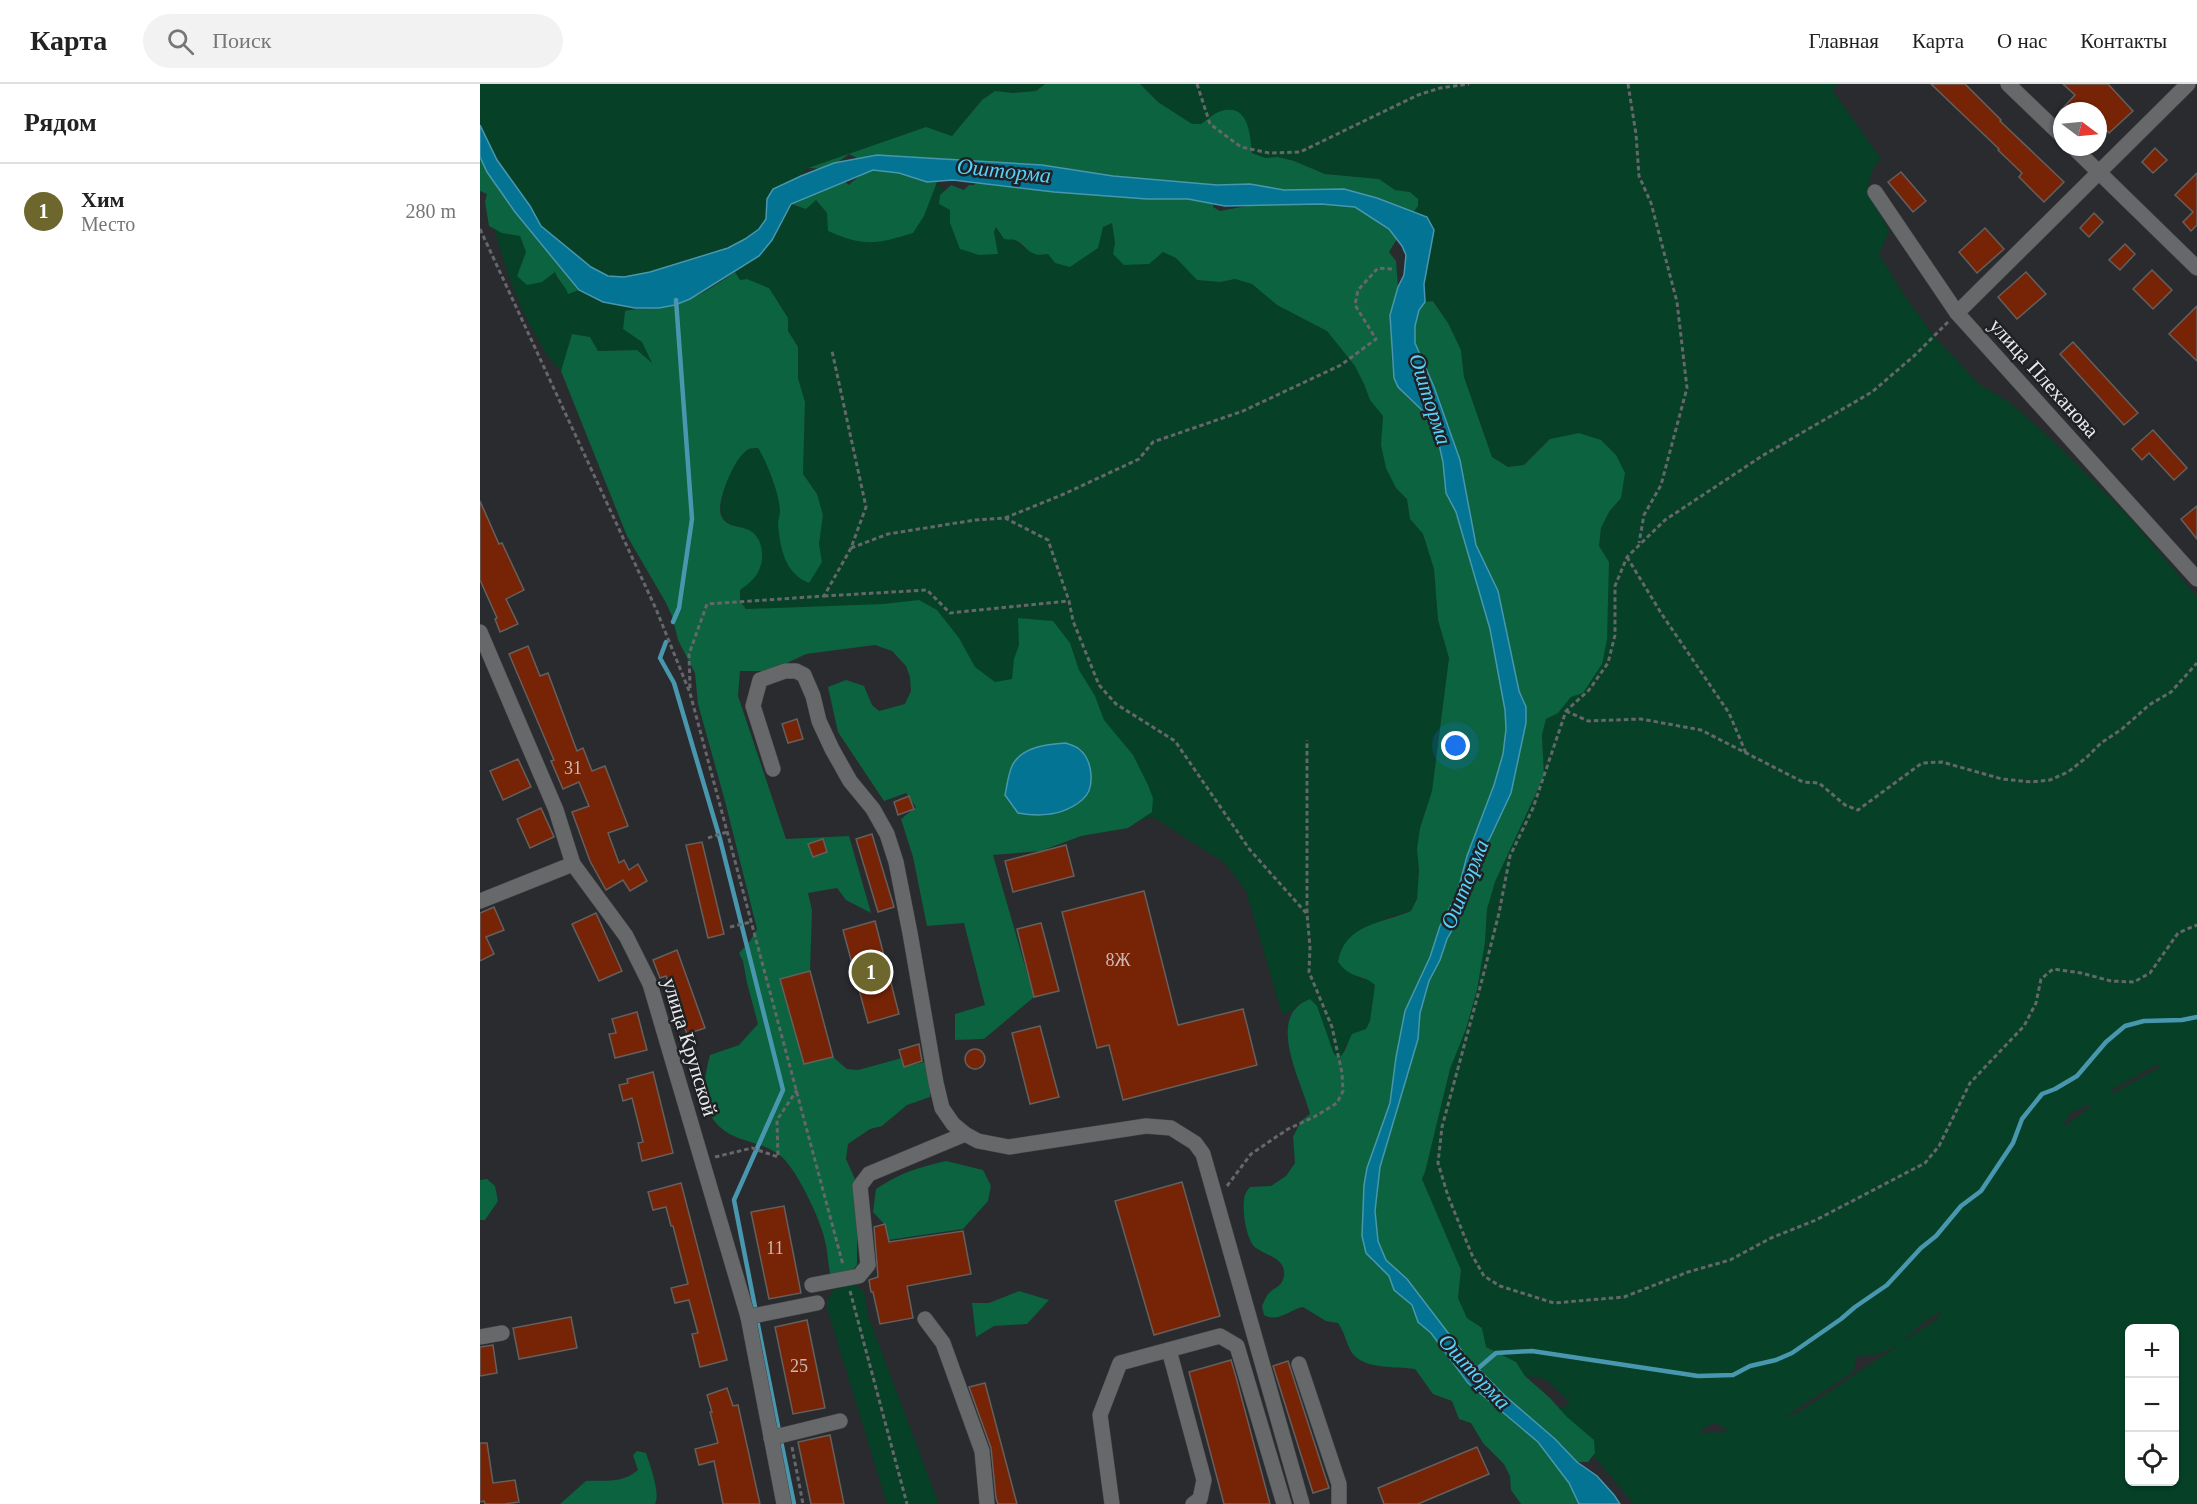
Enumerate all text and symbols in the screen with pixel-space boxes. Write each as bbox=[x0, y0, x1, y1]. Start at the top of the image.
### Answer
search box bbox=[143, 14, 563, 68]
text: Карта bbox=[30, 25, 107, 56]
icon: search bbox=[164, 25, 197, 58]
text: Поиск bbox=[212, 28, 271, 53]
text: Главная bbox=[1809, 29, 1879, 53]
text: Карта bbox=[1912, 29, 1964, 53]
text: О нас bbox=[1997, 29, 2047, 53]
text: Контакты bbox=[2080, 29, 2167, 53]
north arrow bbox=[2053, 102, 2107, 156]
text: Рядом bbox=[24, 108, 97, 137]
water label: Ошторма bbox=[956, 153, 1052, 188]
text: Хим bbox=[81, 187, 125, 212]
text: 1 bbox=[39, 200, 49, 222]
text: 280 m bbox=[405, 200, 456, 222]
text: Место bbox=[81, 213, 135, 235]
street label: улица Плеханова bbox=[1984, 313, 2104, 443]
water label: Ошторма bbox=[1404, 350, 1457, 448]
your location bbox=[1441, 731, 1470, 760]
house number: 31 bbox=[564, 758, 582, 778]
water label: Ошторма bbox=[1435, 836, 1494, 933]
pin: 1 bbox=[852, 950, 890, 994]
house number: 8Ж bbox=[1105, 950, 1131, 970]
street label: улица Крупской bbox=[658, 975, 722, 1119]
house number: 11 bbox=[766, 1238, 784, 1258]
map controls bbox=[2125, 1324, 2179, 1486]
button: + bbox=[2125, 1324, 2179, 1378]
water label: Ошторма bbox=[1433, 1328, 1516, 1414]
house number: 25 bbox=[790, 1356, 808, 1376]
button: − bbox=[2125, 1378, 2179, 1432]
button: locate bbox=[2125, 1432, 2179, 1486]

